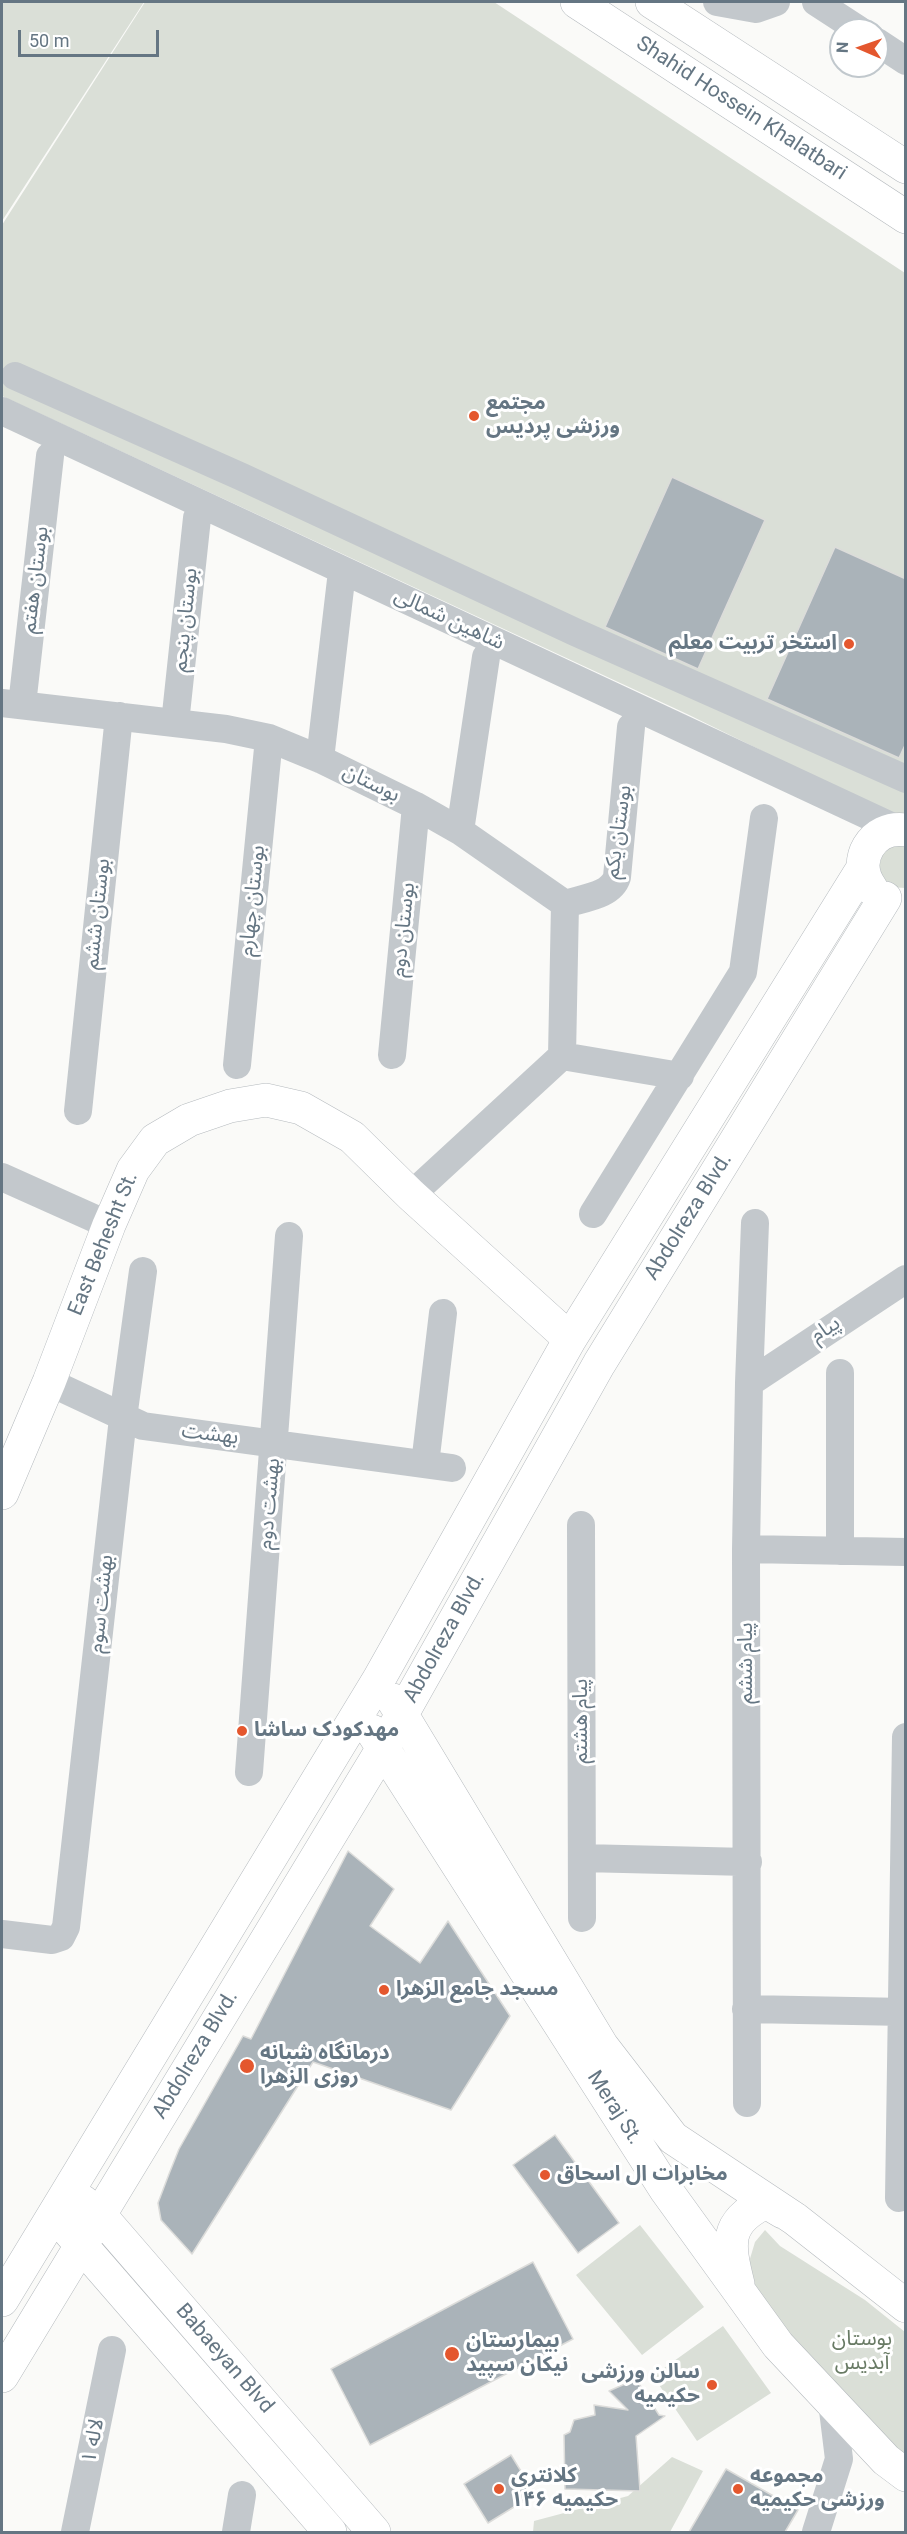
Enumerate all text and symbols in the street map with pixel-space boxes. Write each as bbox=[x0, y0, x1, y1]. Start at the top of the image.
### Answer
scale bar bbox=[21, 18, 162, 56]
north arrow bbox=[829, 18, 889, 78]
text: 50 m bbox=[29, 30, 69, 51]
street label: Shahid Hossein Khalatbari bbox=[631, 31, 851, 187]
text: N bbox=[833, 41, 852, 53]
place label: مجتمع ورزشی پردیس bbox=[486, 391, 620, 441]
marker: مجتمع ورزشی پردیس bbox=[467, 409, 481, 423]
street label: بوستان هفتم bbox=[17, 525, 55, 635]
street label: بوستان پنجم bbox=[168, 567, 204, 673]
street label: شاهین شمالی bbox=[390, 584, 508, 656]
place label: استخر تربیت معلم bbox=[669, 631, 837, 657]
marker: استخر تربیت معلم bbox=[842, 637, 856, 651]
street label: بوستان bbox=[338, 759, 404, 809]
street label: بوستان یکم bbox=[600, 784, 638, 880]
street label: بوستان چهارم bbox=[235, 844, 271, 958]
street label: بوستان ششم bbox=[80, 857, 116, 971]
street label: بوستان دوم bbox=[386, 881, 422, 979]
street label: Abdolreza Blvd. bbox=[640, 1149, 738, 1285]
street label: East Behesht St. bbox=[64, 1169, 144, 1319]
street label: پیام bbox=[806, 1311, 846, 1349]
street label: بهشت bbox=[180, 1419, 240, 1451]
street label: بهشت دوم bbox=[253, 1457, 287, 1551]
street label: بهشت سوم bbox=[84, 1554, 120, 1654]
street label: Abdolreza Blvd. bbox=[399, 1568, 491, 1708]
street label: پیام ششم bbox=[734, 1622, 760, 1704]
street label: پیام هشتم bbox=[569, 1678, 595, 1764]
place label: مهدکودک ساشا bbox=[254, 1718, 399, 1744]
marker: مهدکودک ساشا bbox=[235, 1724, 249, 1738]
place label: مسجد جامع الزهرا bbox=[396, 1977, 559, 2003]
marker: مسجد جامع الزهرا bbox=[377, 1983, 391, 1997]
street label: Abdolreza Blvd. bbox=[148, 1986, 244, 2124]
place label: درمانگاه شبانه روزی الزهرا bbox=[260, 2041, 390, 2091]
marker: درمانگاه شبانه روزی الزهرا bbox=[238, 2057, 256, 2075]
street label: Meraj St. bbox=[581, 2066, 647, 2150]
place label: مخابرات ال اسحاق bbox=[557, 2162, 728, 2188]
marker: مخابرات ال اسحاق bbox=[538, 2168, 552, 2182]
street label: Babaeyan Blvd bbox=[170, 2299, 278, 2419]
park label: بوستان آبدیس bbox=[832, 2327, 892, 2377]
place label: بیمارستان نیکان سپید bbox=[466, 2329, 568, 2379]
marker: بیمارستان نیکان سپید bbox=[443, 2345, 461, 2363]
place label: سالن ورزشی حکیمیه bbox=[581, 2360, 700, 2410]
marker: سالن ورزشی حکیمیه bbox=[705, 2378, 719, 2392]
street label: لاله ۱ bbox=[77, 2416, 111, 2466]
place label: کلانتری ۱۴۶ حکیمیه bbox=[511, 2464, 618, 2514]
place label: مجموعه ورزشی حکیمیه bbox=[750, 2464, 885, 2514]
marker: کلانتری ۱۴۶ حکیمیه bbox=[492, 2482, 506, 2496]
marker: مجموعه ورزشی حکیمیه bbox=[731, 2482, 745, 2496]

